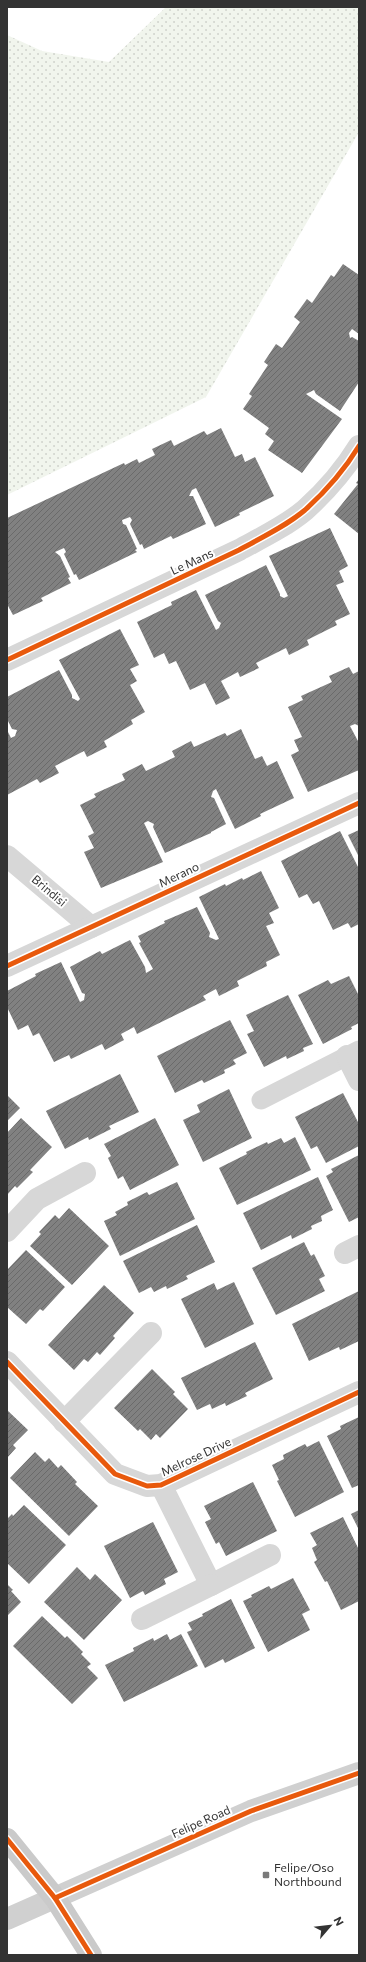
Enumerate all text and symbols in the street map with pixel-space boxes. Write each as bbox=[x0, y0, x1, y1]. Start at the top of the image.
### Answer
street label: Le Mans bbox=[168, 545, 215, 577]
street label: Merano bbox=[156, 859, 201, 889]
street label: Brindisi bbox=[29, 872, 70, 909]
street label: Melrose Drive bbox=[158, 1434, 233, 1478]
street label: Felipe Road bbox=[169, 1802, 232, 1840]
place label: Felipe/Oso Northbound bbox=[274, 1860, 342, 1888]
marker: Felipe/Oso Northbound bbox=[261, 1870, 271, 1880]
north arrow bbox=[310, 1906, 350, 1946]
text: N bbox=[332, 1914, 347, 1928]

